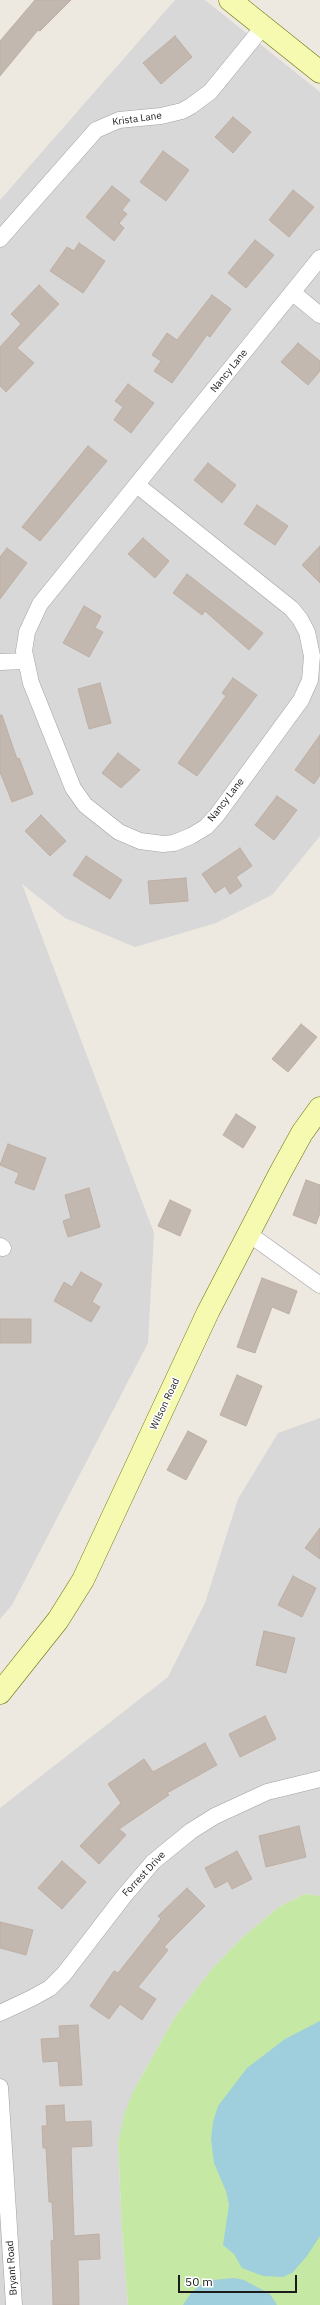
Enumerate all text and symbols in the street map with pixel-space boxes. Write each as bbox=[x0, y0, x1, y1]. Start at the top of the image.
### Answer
street label: Krista Lane bbox=[111, 110, 163, 128]
street label: Nancy Lane bbox=[208, 347, 250, 395]
street label: Nancy Lane bbox=[205, 776, 247, 824]
street label: Wilson Road bbox=[148, 1376, 182, 1432]
street label: Forrest Drive bbox=[120, 1849, 168, 1899]
street label: Bryant Road bbox=[4, 2240, 20, 2296]
scale bar bbox=[180, 2267, 299, 2293]
text: 50 m bbox=[185, 2274, 213, 2289]

